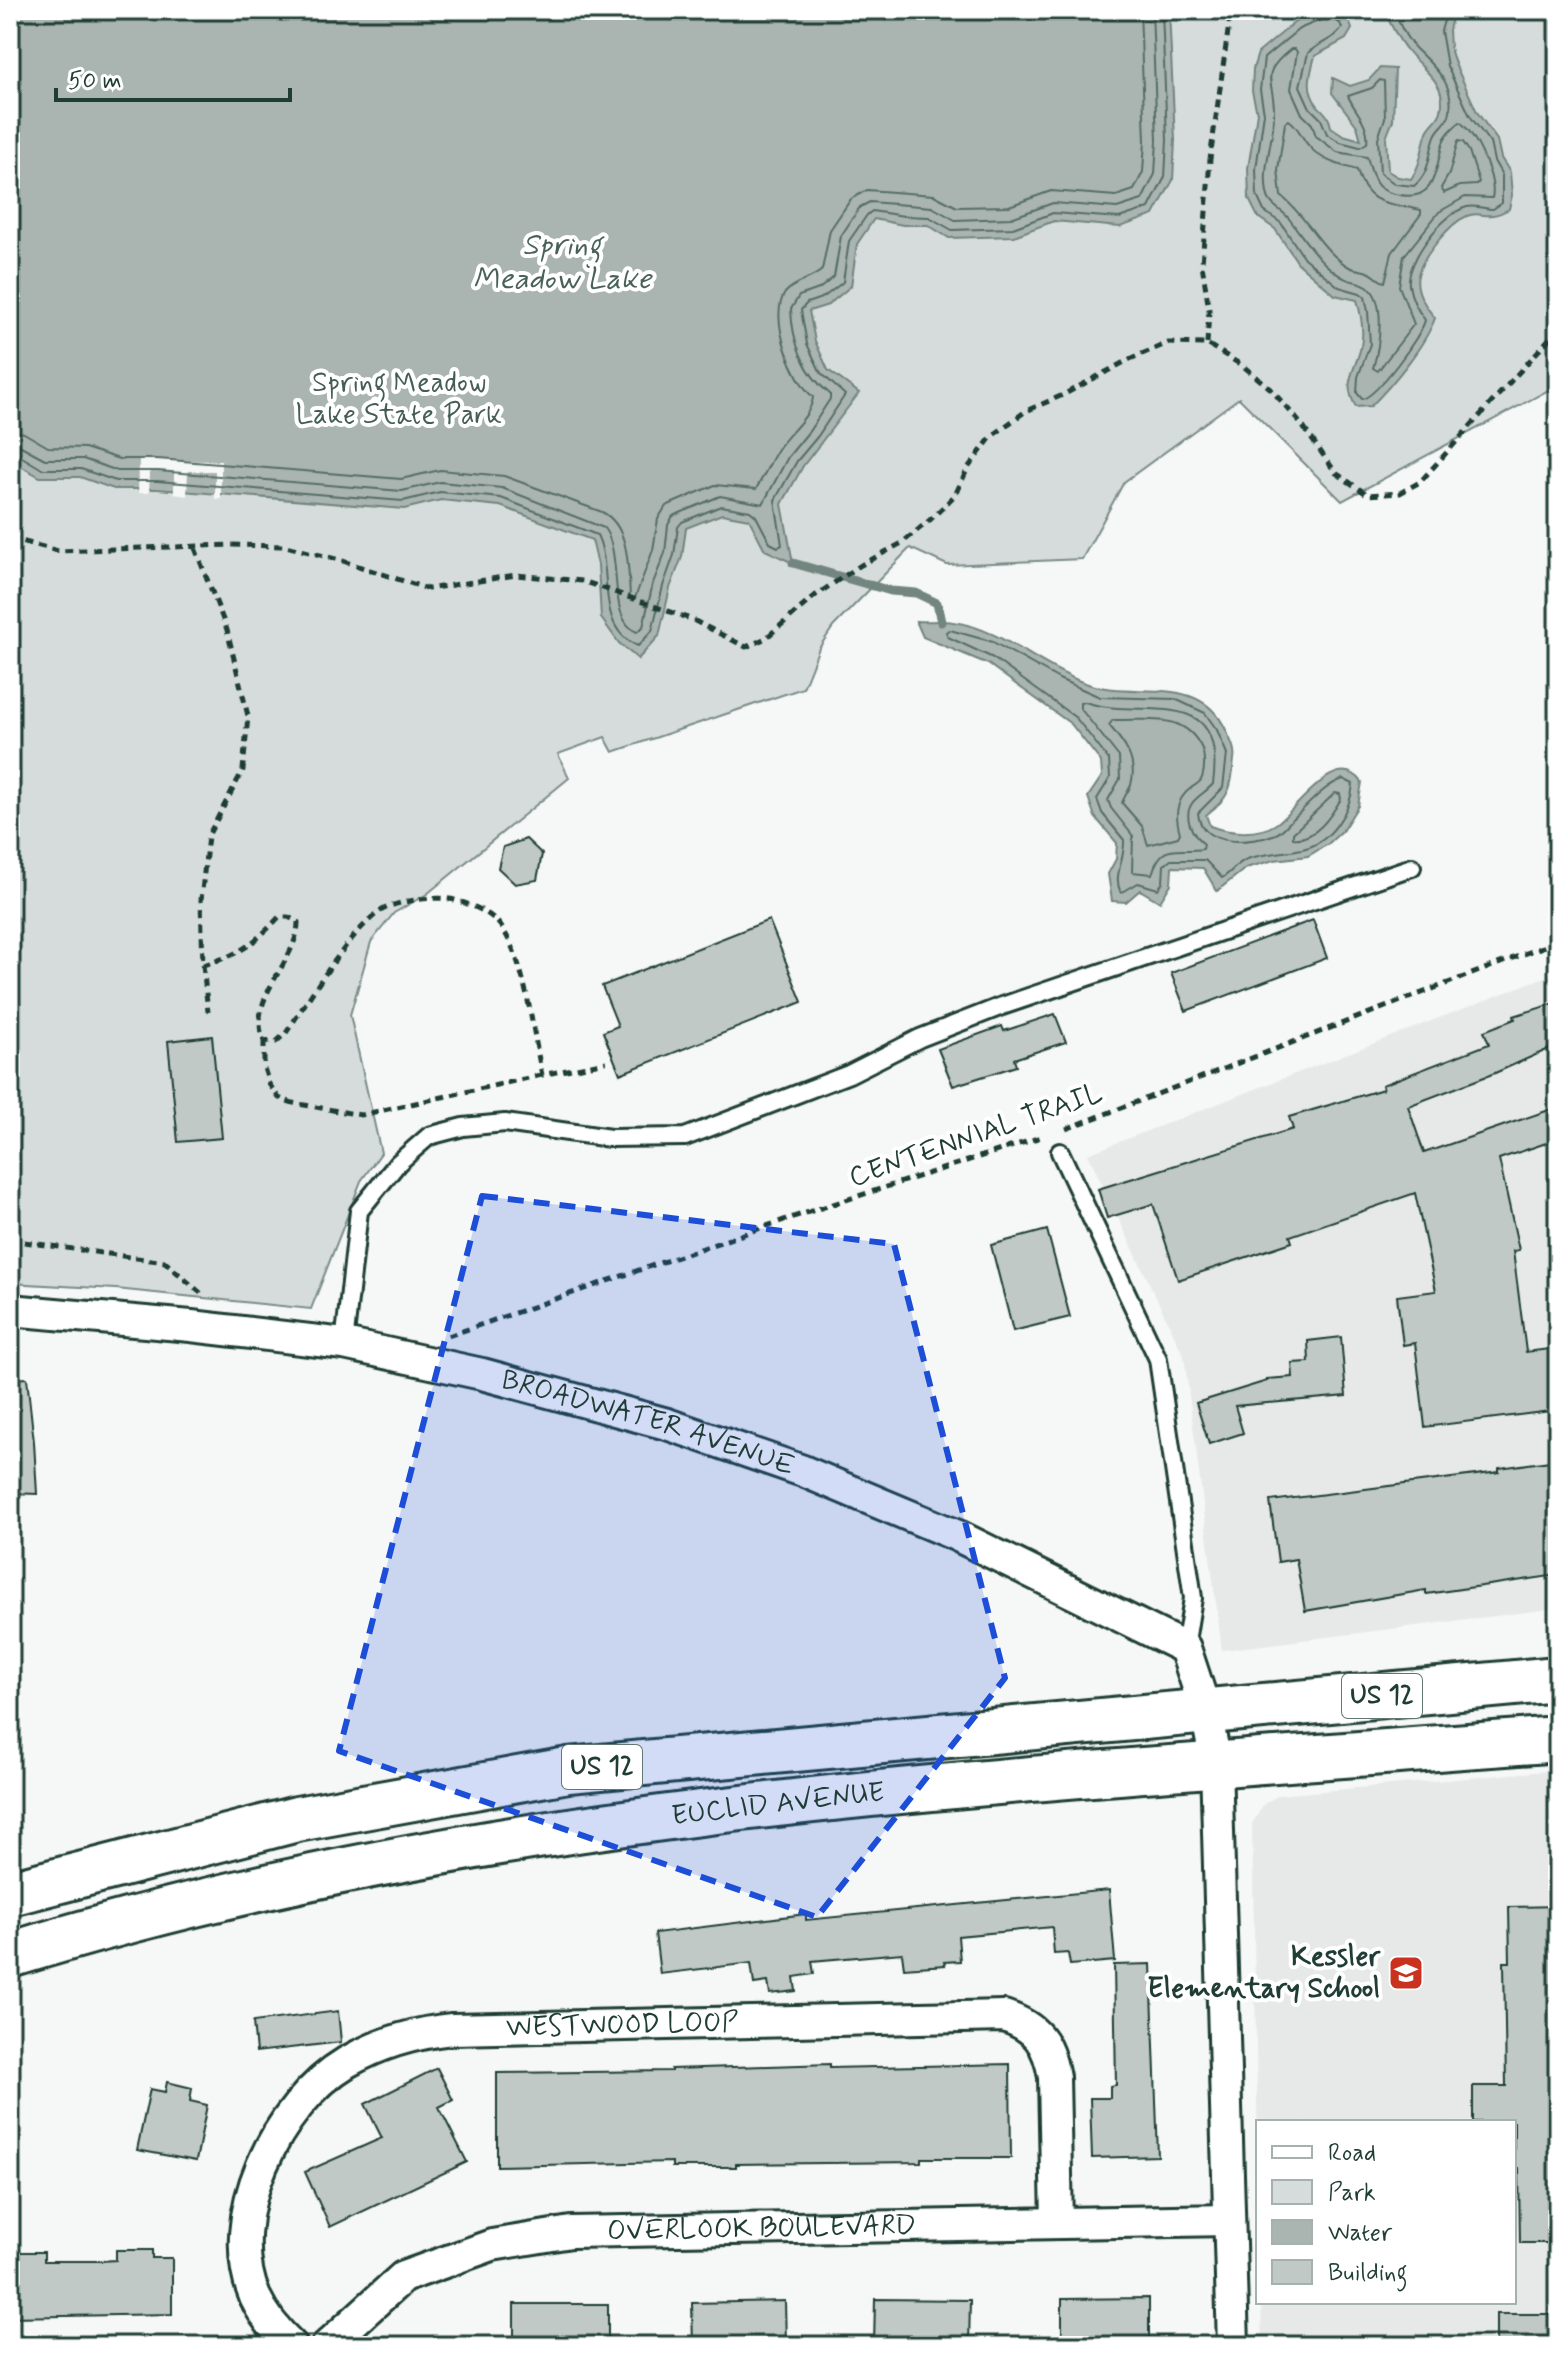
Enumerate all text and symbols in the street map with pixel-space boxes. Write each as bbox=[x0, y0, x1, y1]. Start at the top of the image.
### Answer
scale bar bbox=[56, 52, 290, 102]
text: 50 m bbox=[68, 66, 122, 97]
water label: Spring Meadow Lake bbox=[473, 226, 653, 299]
park label: Spring Meadow Lake State Park bbox=[296, 365, 502, 434]
street label: CENTENNIAL TRAIL bbox=[844, 1075, 1108, 1197]
street label: BROADWATER AVENUE bbox=[497, 1362, 799, 1485]
road number: US 12 bbox=[1342, 1674, 1422, 1718]
road number: US 12 bbox=[562, 1745, 642, 1789]
street label: EUCLID AVENUE bbox=[669, 1774, 886, 1835]
place label: Kessler Elementary School bbox=[1147, 1939, 1381, 2008]
school or university icon: Kessler Elementary School bbox=[1387, 1954, 1425, 1992]
street label: WESTWOOD LOOP bbox=[506, 2004, 739, 2046]
legend bbox=[1256, 2120, 1516, 2304]
text: Road bbox=[1328, 2138, 1376, 2169]
text: Park bbox=[1328, 2178, 1376, 2209]
street label: OVERLOOK BOULEVARD bbox=[607, 2207, 916, 2250]
text: Water bbox=[1328, 2218, 1393, 2249]
text: Building bbox=[1328, 2258, 1408, 2292]

